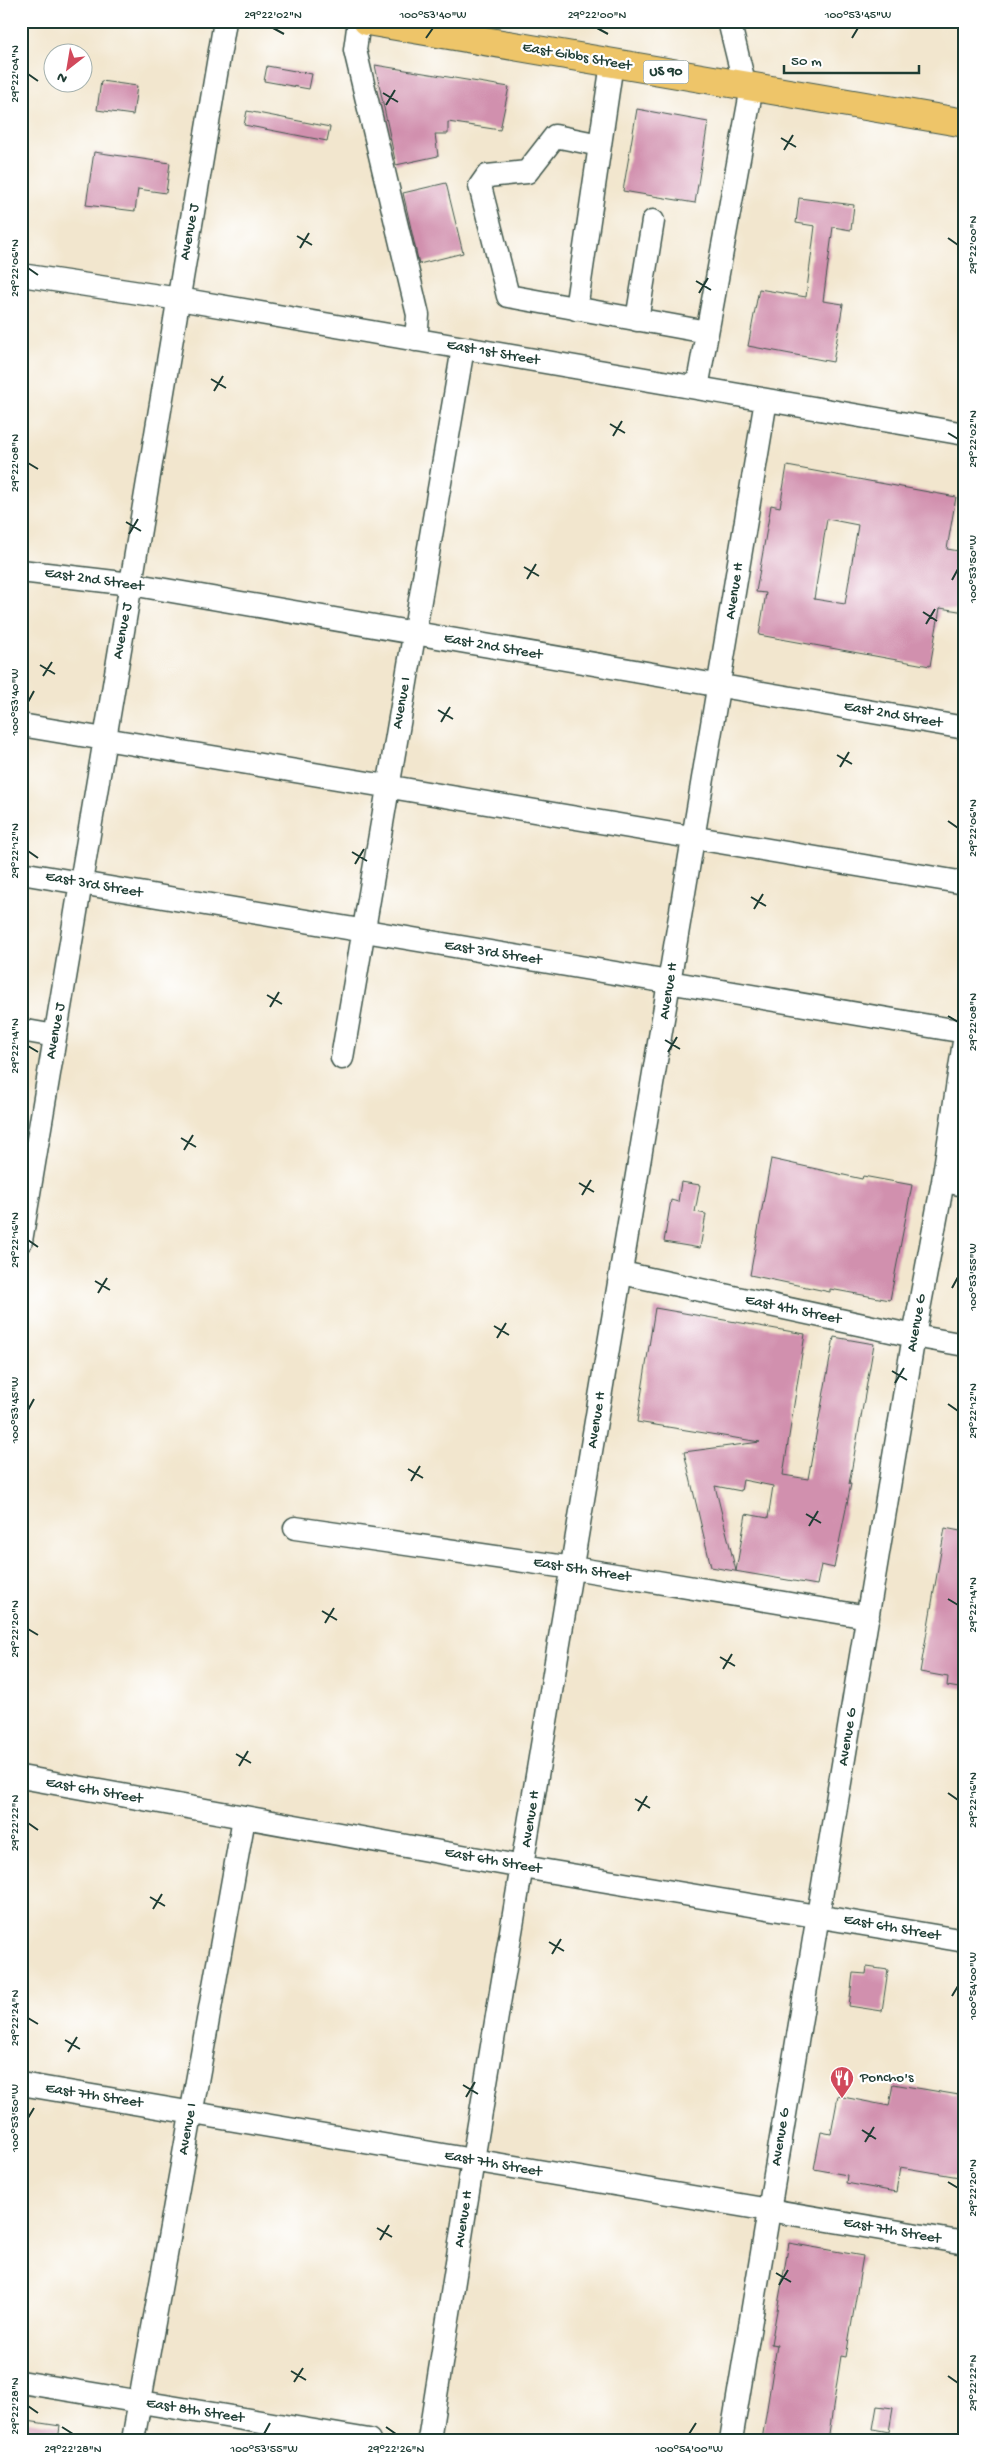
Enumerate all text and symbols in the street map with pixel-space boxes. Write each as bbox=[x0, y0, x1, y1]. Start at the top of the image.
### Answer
text: 29°22'02"N bbox=[244, 9, 302, 23]
text: 100°53'40"W bbox=[398, 9, 467, 23]
text: 29°22'00"N bbox=[568, 9, 626, 23]
text: 100°53'45"W bbox=[824, 9, 891, 23]
street label: East Gibbs Street bbox=[521, 39, 635, 76]
north arrow bbox=[42, 42, 92, 92]
scale bar bbox=[784, 42, 918, 74]
text: 29°22'04"N bbox=[9, 45, 23, 103]
text: 50 m bbox=[791, 53, 822, 71]
road number: US 90 bbox=[644, 61, 688, 84]
text: N bbox=[54, 67, 71, 87]
street label: Avenue J bbox=[176, 202, 204, 261]
text: 29°22'00"N bbox=[967, 216, 981, 274]
text: 29°22'06"N bbox=[9, 239, 23, 297]
street label: East 1st Street bbox=[445, 336, 543, 370]
text: 29°22'02"N bbox=[967, 410, 981, 468]
text: 29°22'08"N bbox=[9, 434, 23, 492]
text: 100°53'50"W bbox=[967, 535, 981, 604]
street label: Avenue H bbox=[722, 561, 748, 621]
street label: East 2nd Street bbox=[43, 564, 146, 596]
street label: Avenue J bbox=[109, 601, 137, 660]
street label: East 2nd Street bbox=[442, 629, 545, 665]
text: 100°53'40"W bbox=[9, 668, 23, 737]
street label: Avenue I bbox=[389, 676, 415, 730]
street label: East 2nd Street bbox=[842, 697, 945, 733]
text: 29°22'06"N bbox=[967, 799, 981, 857]
text: 29°22'12"N bbox=[9, 823, 23, 879]
street label: East 3rd Street bbox=[44, 868, 146, 903]
street label: East 3rd Street bbox=[443, 936, 545, 970]
street label: Avenue H bbox=[656, 961, 682, 1021]
text: 29°22'08"N bbox=[967, 993, 981, 1051]
street label: Avenue J bbox=[42, 1001, 70, 1060]
text: 29°22'14"N bbox=[9, 1018, 23, 1074]
text: 29°22'16"N bbox=[9, 1212, 23, 1268]
text: 100°53'55"W bbox=[967, 1243, 981, 1312]
street label: East 4th Street bbox=[743, 1291, 844, 1329]
street label: Avenue G bbox=[903, 1292, 931, 1353]
text: 100°53'45"W bbox=[9, 1377, 23, 1444]
text: 29°22'12"N bbox=[967, 1383, 981, 1439]
street label: Avenue H bbox=[584, 1390, 610, 1450]
street label: East 5th Street bbox=[532, 1553, 634, 1587]
text: 29°22'14"N bbox=[967, 1577, 981, 1633]
text: 29°22'20"N bbox=[9, 1600, 23, 1658]
street label: Avenue G bbox=[835, 1706, 862, 1767]
text: 29°22'16"N bbox=[967, 1772, 981, 1828]
street label: East 6th Street bbox=[44, 1774, 146, 1809]
street label: Avenue H bbox=[518, 1789, 544, 1849]
text: 29°22'22"N bbox=[9, 1794, 23, 1851]
street label: East 6th Street bbox=[443, 1844, 545, 1879]
street label: East 6th Street bbox=[842, 1911, 944, 1946]
text: 100°54'00"W bbox=[967, 1952, 981, 2021]
text: 29°22'24"N bbox=[9, 1990, 23, 2046]
restaurant icon: Poncho's bbox=[829, 2065, 855, 2099]
place label: Poncho's bbox=[859, 2069, 914, 2087]
street label: East 7th Street bbox=[44, 2079, 146, 2113]
text: 100°53'50"W bbox=[9, 2084, 23, 2153]
street label: Avenue I bbox=[175, 2102, 201, 2156]
street label: Avenue G bbox=[768, 2106, 795, 2167]
street label: East 7th Street bbox=[443, 2147, 545, 2182]
text: 29°22'20"N bbox=[967, 2159, 981, 2217]
street label: Avenue H bbox=[451, 2189, 477, 2249]
street label: East 7th Street bbox=[842, 2214, 944, 2249]
text: 29°22'22"N bbox=[967, 2354, 981, 2411]
text: 29°22'28"N bbox=[9, 2377, 23, 2435]
street label: East 8th Street bbox=[145, 2394, 247, 2428]
text: 29°22'28"N bbox=[44, 2443, 102, 2457]
text: 100°53'55"W bbox=[229, 2443, 298, 2457]
text: 29°22'26"N bbox=[368, 2443, 425, 2457]
text: 100°54'00"W bbox=[654, 2443, 723, 2457]

